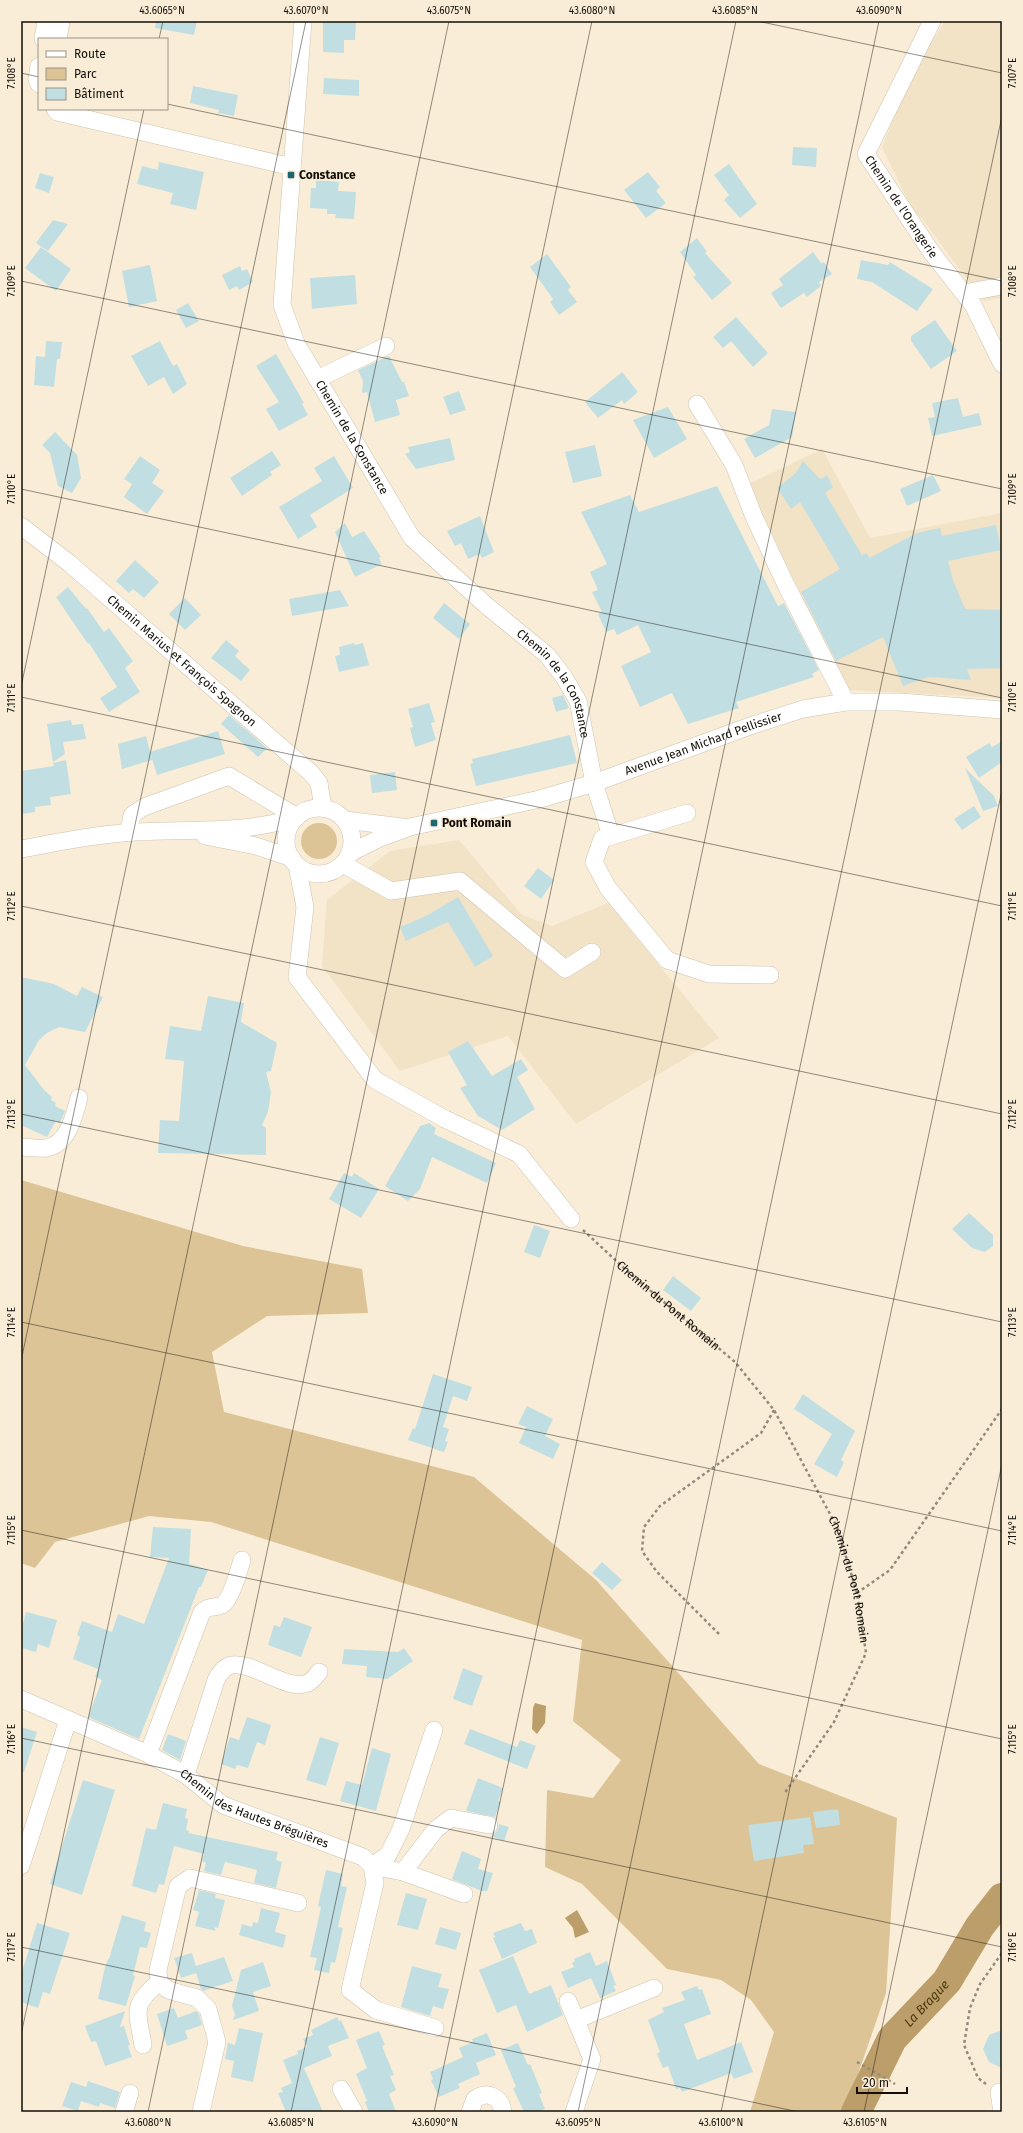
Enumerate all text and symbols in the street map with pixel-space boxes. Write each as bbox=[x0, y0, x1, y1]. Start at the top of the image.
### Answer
text: 43.6065°N bbox=[139, 5, 185, 17]
text: 43.6070°N bbox=[283, 5, 329, 17]
text: 43.6075°N bbox=[427, 5, 471, 17]
text: 43.6080°N bbox=[569, 5, 615, 17]
text: 43.6085°N bbox=[712, 5, 758, 17]
text: 43.6090°N bbox=[856, 5, 902, 17]
legend bbox=[38, 38, 168, 110]
text: Route bbox=[74, 47, 106, 61]
text: 7.108°E bbox=[6, 57, 18, 89]
text: 7.107°E bbox=[1007, 58, 1019, 88]
text: Parc bbox=[74, 67, 97, 81]
text: Bâtiment bbox=[74, 87, 124, 101]
street label: Chemin de l'Orangerie bbox=[862, 153, 940, 261]
place label: Constance bbox=[299, 168, 356, 182]
marker: Constance bbox=[286, 170, 296, 180]
text: 7.109°E bbox=[6, 265, 18, 297]
text: 7.108°E bbox=[1007, 265, 1019, 297]
street label: Chemin de la Constance bbox=[313, 378, 391, 497]
text: 7.109°E bbox=[1007, 473, 1019, 505]
text: 7.110°E bbox=[6, 474, 18, 504]
street label: Chemin Marius et François Spagnon bbox=[104, 592, 259, 730]
street label: Chemin de la Constance bbox=[514, 626, 592, 739]
text: 7.110°E bbox=[1007, 682, 1019, 712]
text: 7.111°E bbox=[6, 683, 18, 713]
street label: Avenue Jean Michard Pellissier bbox=[623, 709, 784, 778]
place label: Pont Romain bbox=[442, 816, 512, 830]
marker: Pont Romain bbox=[429, 818, 439, 828]
text: 7.112°E bbox=[6, 891, 18, 921]
text: 7.111°E bbox=[1007, 891, 1019, 921]
text: 7.113°E bbox=[6, 1099, 18, 1129]
text: 7.112°E bbox=[1007, 1099, 1019, 1129]
street label: Chemin du Pont Romain bbox=[614, 1258, 723, 1353]
text: 7.114°E bbox=[6, 1307, 18, 1337]
text: 7.113°E bbox=[1007, 1307, 1019, 1337]
street label: Chemin du Pont Romain bbox=[825, 1513, 871, 1644]
text: 7.115°E bbox=[6, 1515, 18, 1545]
text: 7.114°E bbox=[1007, 1515, 1019, 1545]
text: 7.116°E bbox=[6, 1724, 18, 1754]
text: 7.115°E bbox=[1007, 1724, 1019, 1754]
street label: Chemin des Hautes Bréguières bbox=[178, 1766, 331, 1851]
text: 7.117°E bbox=[6, 1932, 18, 1962]
text: 7.116°E bbox=[1007, 1932, 1019, 1962]
water label: La Brague bbox=[901, 1976, 952, 2029]
scale bar bbox=[857, 2069, 907, 2095]
text: 20 m bbox=[863, 2076, 889, 2090]
text: 43.6080°N bbox=[125, 2117, 171, 2129]
text: 43.6085°N bbox=[268, 2117, 314, 2129]
text: 43.6090°N bbox=[412, 2117, 458, 2129]
text: 43.6095°N bbox=[555, 2117, 601, 2129]
text: 43.6100°N bbox=[699, 2117, 743, 2129]
text: 43.6105°N bbox=[843, 2117, 887, 2129]

